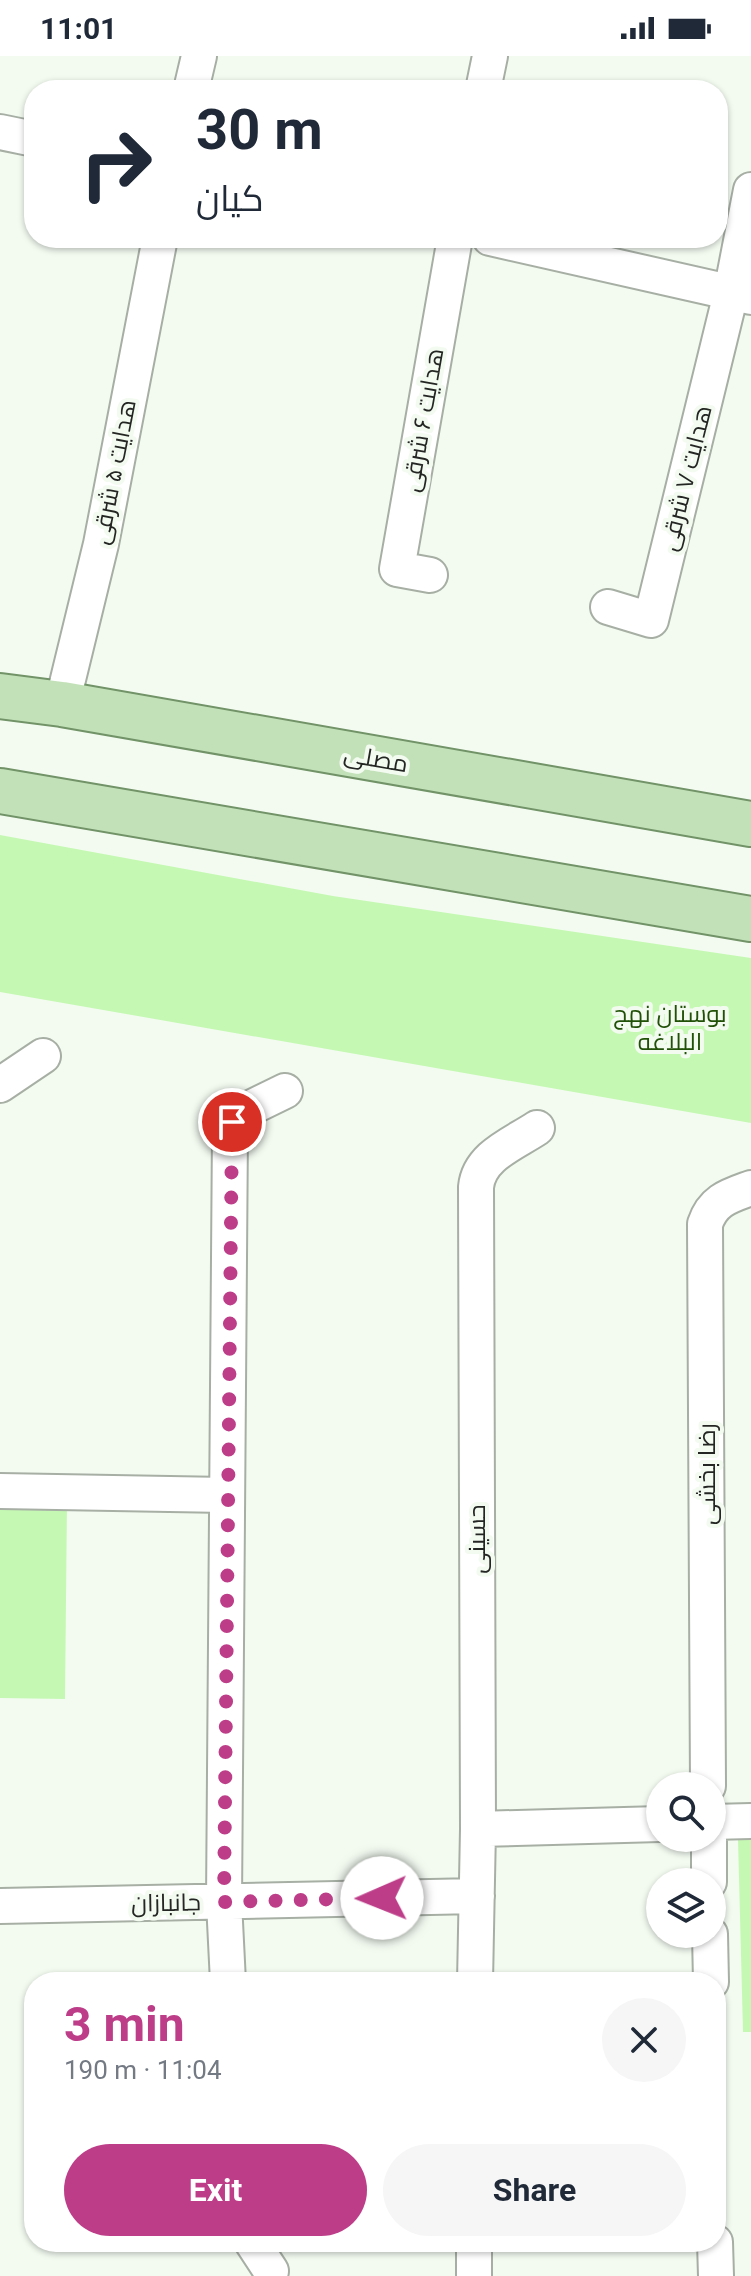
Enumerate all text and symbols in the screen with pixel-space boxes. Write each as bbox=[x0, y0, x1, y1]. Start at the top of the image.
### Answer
text: 11:01 bbox=[40, 11, 117, 46]
text: 30 m bbox=[196, 97, 323, 163]
icon: right bbox=[64, 112, 168, 216]
text: کیان bbox=[196, 178, 264, 220]
street label: هدایت ۶ شرقی bbox=[397, 346, 449, 494]
street label: هدایت ۵ شرقی bbox=[86, 397, 142, 547]
street label: هدایت ۷ شرقی bbox=[654, 402, 718, 554]
street label: مصلی bbox=[342, 740, 410, 778]
park label: بوستان نهج البلاغه bbox=[613, 1000, 727, 1056]
pin bbox=[198, 1088, 266, 1156]
icon: arrive bbox=[210, 1100, 254, 1144]
street label: رضا بخشی bbox=[693, 1423, 721, 1525]
street label: حسینی bbox=[463, 1504, 491, 1574]
map controls bbox=[646, 1772, 726, 1948]
button: search bbox=[646, 1772, 726, 1852]
position arrow bbox=[340, 1856, 424, 1940]
button: layers bbox=[646, 1868, 726, 1948]
street label: جانبازان bbox=[131, 1888, 201, 1918]
text: 3 min bbox=[64, 1996, 185, 2053]
button: close bbox=[602, 1998, 686, 2082]
text: 190 m · 11:04 bbox=[64, 2055, 222, 2085]
button: Exit bbox=[64, 2144, 367, 2236]
button: Share bbox=[383, 2144, 686, 2236]

